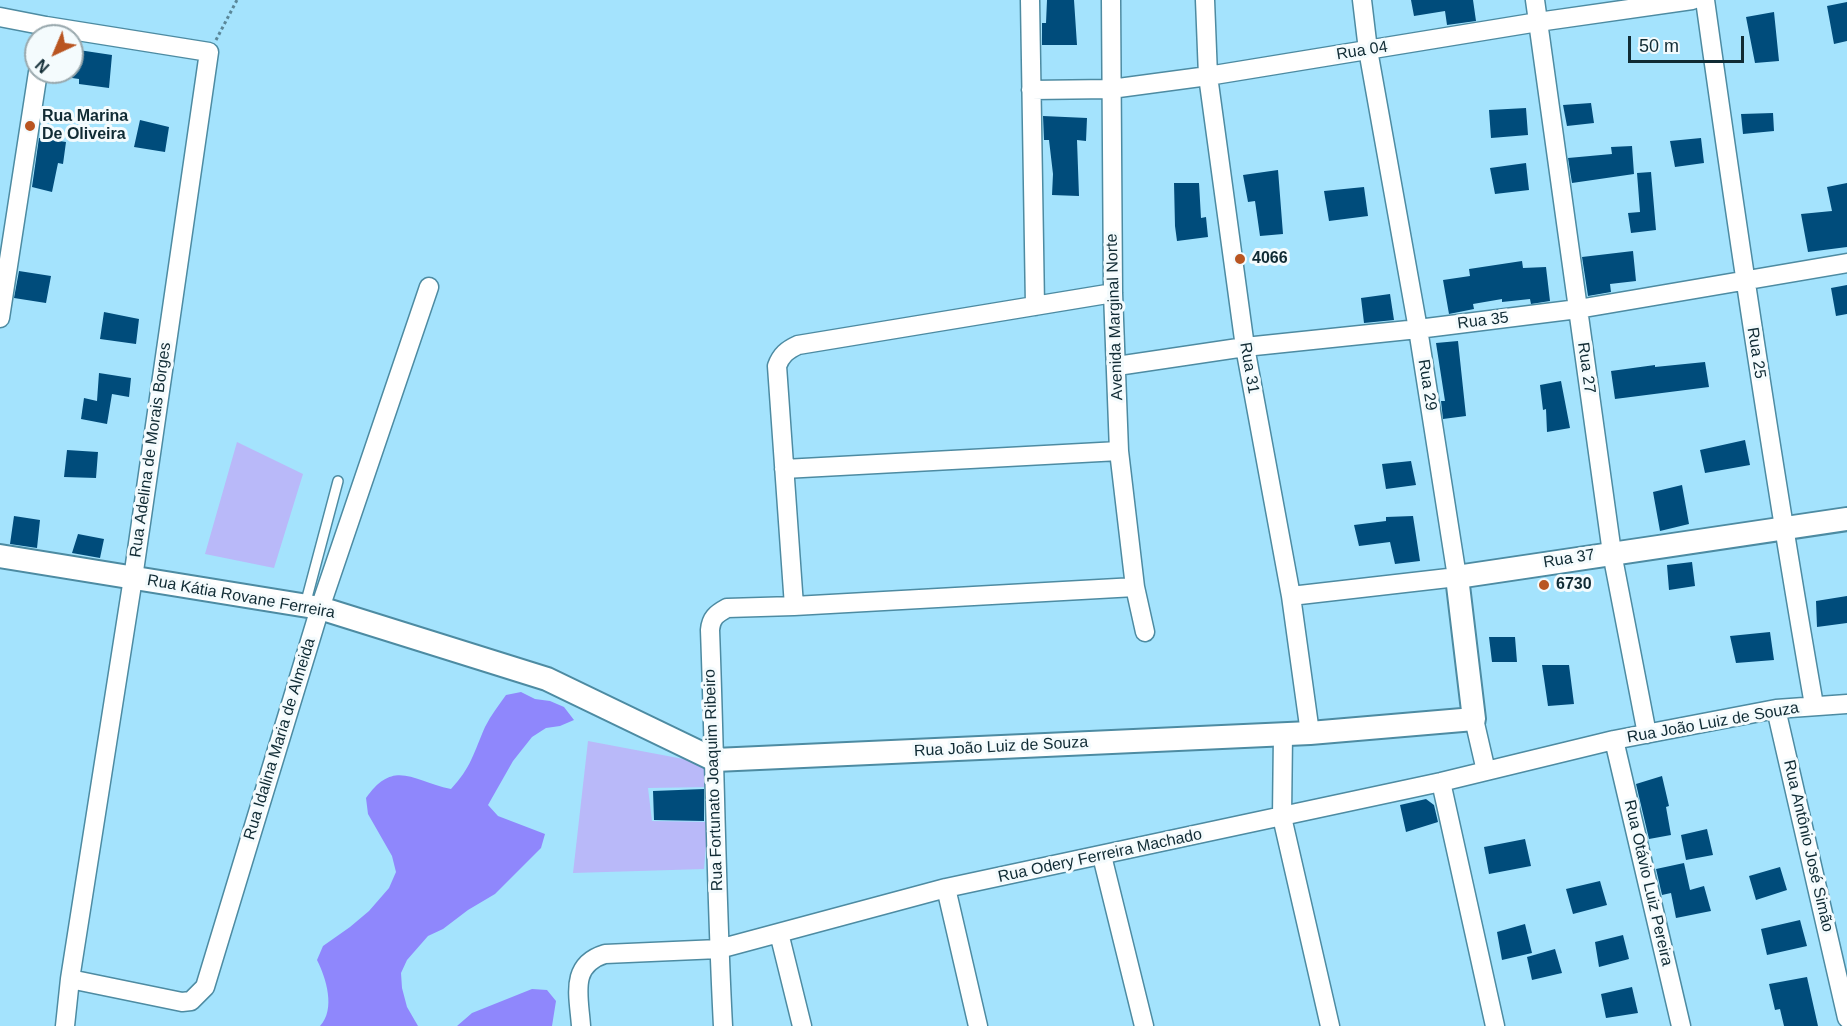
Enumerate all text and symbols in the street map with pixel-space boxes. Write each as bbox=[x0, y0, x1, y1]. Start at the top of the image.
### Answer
north arrow bbox=[24, 24, 84, 84]
scale bar bbox=[1631, 24, 1746, 62]
text: 50 m bbox=[1639, 36, 1679, 56]
street label: Rua 04 bbox=[1335, 37, 1389, 65]
text: N bbox=[32, 56, 53, 76]
place label: Rua Marina De Oliveira bbox=[42, 107, 128, 145]
marker: Rua Marina De Oliveira bbox=[23, 119, 37, 133]
street label: Avenida Marginal Norte bbox=[1102, 233, 1128, 401]
place label: 4066 bbox=[1252, 249, 1288, 269]
marker: 4066 bbox=[1233, 252, 1247, 266]
street label: Rua 35 bbox=[1456, 308, 1510, 334]
street label: Rua 25 bbox=[1742, 326, 1770, 380]
street label: Rua Adelina de Morais Borges bbox=[126, 341, 176, 559]
street label: Rua 31 bbox=[1235, 341, 1263, 395]
street label: Rua 27 bbox=[1573, 341, 1599, 395]
street label: Rua 29 bbox=[1413, 358, 1441, 412]
street label: Rua 37 bbox=[1542, 545, 1596, 573]
street label: Rua Kátia Rovane Ferreira bbox=[146, 571, 336, 623]
place label: 6730 bbox=[1556, 575, 1592, 595]
marker: 6730 bbox=[1537, 578, 1551, 592]
street label: Rua Idalina Maria de Almeida bbox=[240, 636, 320, 842]
street label: Rua Fortunato Joaquim Ribeiro bbox=[701, 669, 727, 891]
street label: Rua João Luiz de Souza bbox=[1625, 698, 1801, 748]
street label: Rua João Luiz de Souza bbox=[913, 733, 1089, 761]
street label: Rua Antônio José Simão bbox=[1779, 758, 1837, 934]
street label: Rua Otávio Luiz Pereira bbox=[1620, 798, 1676, 968]
street label: Rua Odery Ferreira Machado bbox=[996, 825, 1204, 887]

